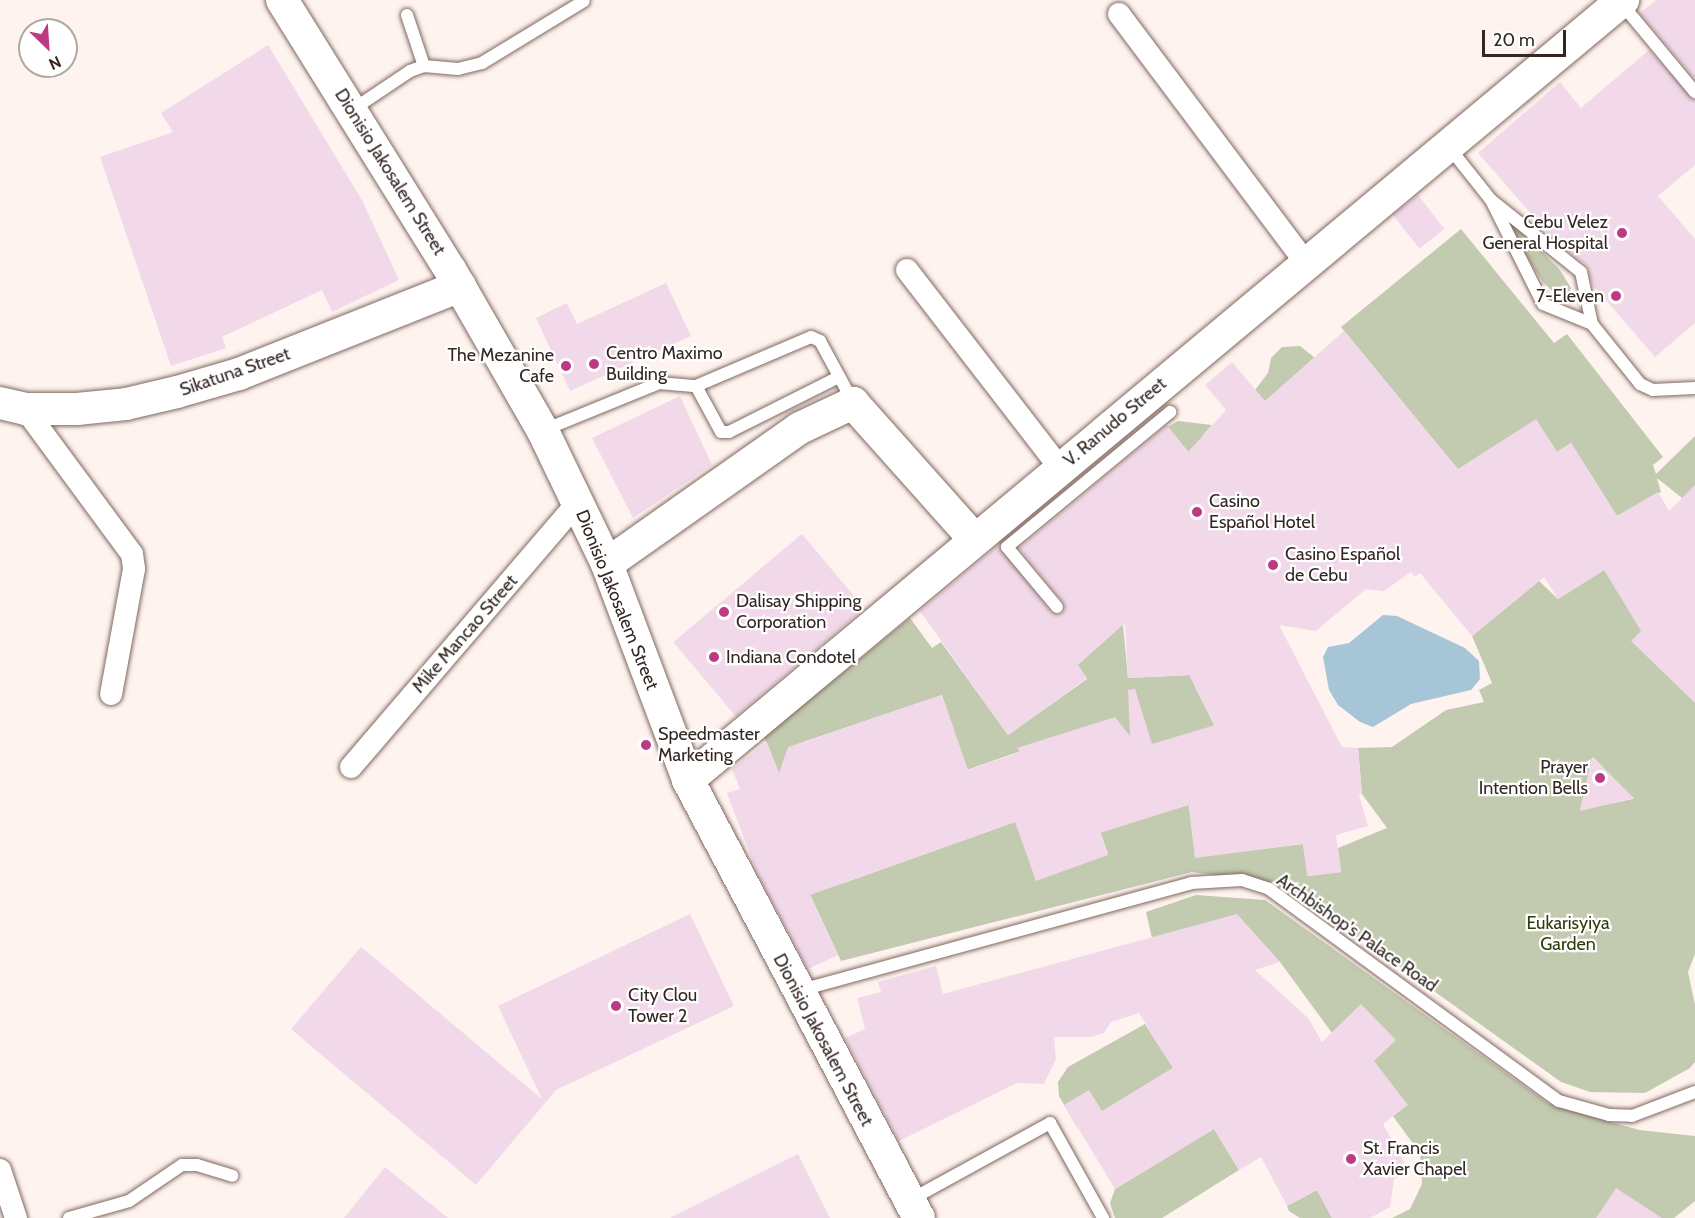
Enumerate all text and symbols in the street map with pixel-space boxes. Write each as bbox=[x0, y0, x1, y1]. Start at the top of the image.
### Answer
north arrow bbox=[18, 18, 78, 78]
scale bar bbox=[1485, 18, 1569, 56]
text: 20 m bbox=[1493, 29, 1535, 51]
text: N bbox=[46, 52, 64, 74]
street label: Dionisio Jakosalem Street bbox=[330, 85, 450, 259]
place label: Cebu Velez General Hospital bbox=[1482, 212, 1608, 254]
marker: Cebu Velez General Hospital bbox=[1613, 224, 1631, 242]
place label: 7-Eleven bbox=[1536, 285, 1604, 307]
marker: 7-Eleven bbox=[1609, 289, 1623, 303]
street label: Sikatuna Street bbox=[177, 343, 293, 401]
place label: Centro Maximo Building bbox=[606, 343, 723, 386]
place label: The Mezanine Cafe bbox=[448, 345, 554, 388]
marker: Centro Maximo Building bbox=[587, 357, 601, 371]
marker: The Mezanine Cafe bbox=[559, 359, 573, 373]
street label: V. Ranudo Street bbox=[1059, 373, 1171, 471]
place label: Casino Español Hotel bbox=[1209, 491, 1315, 534]
marker: Casino Español Hotel bbox=[1190, 505, 1204, 519]
street label: Dionisio Jakosalem Street bbox=[571, 507, 663, 693]
place label: Casino Español de Cebu bbox=[1285, 544, 1400, 586]
marker: Casino Español de Cebu bbox=[1266, 558, 1280, 572]
street label: Mike Mancao Street bbox=[408, 571, 522, 697]
place label: Dalisay Shipping Corporation bbox=[736, 591, 861, 634]
marker: Dalisay Shipping Corporation bbox=[717, 605, 731, 619]
place label: Indiana Condotel bbox=[726, 646, 856, 668]
marker: Indiana Condotel bbox=[707, 650, 721, 664]
place label: Speedmaster Marketing bbox=[658, 724, 760, 766]
marker: Speedmaster Marketing bbox=[639, 738, 653, 752]
place label: Prayer Intention Bells bbox=[1479, 757, 1588, 800]
marker: Prayer Intention Bells bbox=[1593, 771, 1607, 785]
street label: Archbishop's Palace Road bbox=[1272, 869, 1442, 997]
park label: Eukarisyiya Garden bbox=[1526, 913, 1610, 956]
street label: Dionisio Jakosalem Street bbox=[768, 950, 878, 1130]
place label: City Clou Tower 2 bbox=[628, 985, 697, 1028]
marker: City Clou Tower 2 bbox=[609, 999, 623, 1013]
place label: St. Francis Xavier Chapel bbox=[1363, 1138, 1467, 1180]
marker: St. Francis Xavier Chapel bbox=[1344, 1152, 1358, 1166]

